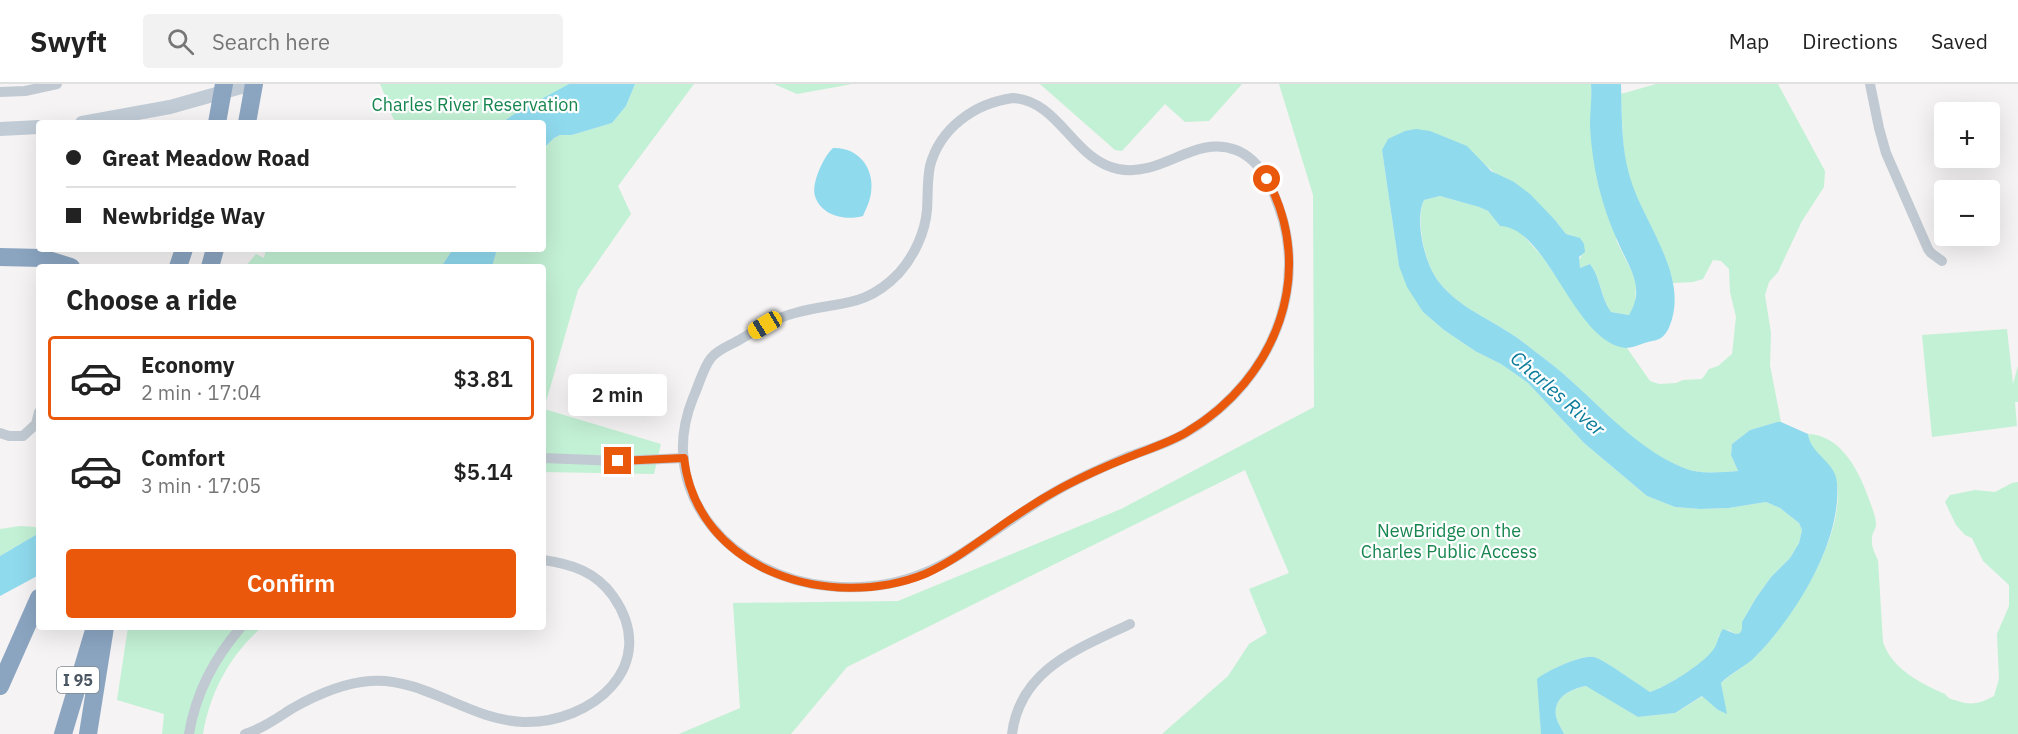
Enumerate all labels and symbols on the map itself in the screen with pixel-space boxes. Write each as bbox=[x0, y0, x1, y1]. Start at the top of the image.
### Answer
park label: Charles River Reservation bbox=[372, 93, 578, 116]
route start bbox=[1253, 165, 1280, 192]
car bbox=[745, 308, 785, 342]
water label: Charles River bbox=[1505, 345, 1611, 442]
callout: 2 min bbox=[568, 374, 668, 416]
route end bbox=[604, 447, 631, 474]
park label: NewBridge on the Charles Public Access bbox=[1361, 519, 1537, 563]
road number: I 95 bbox=[57, 667, 99, 693]

